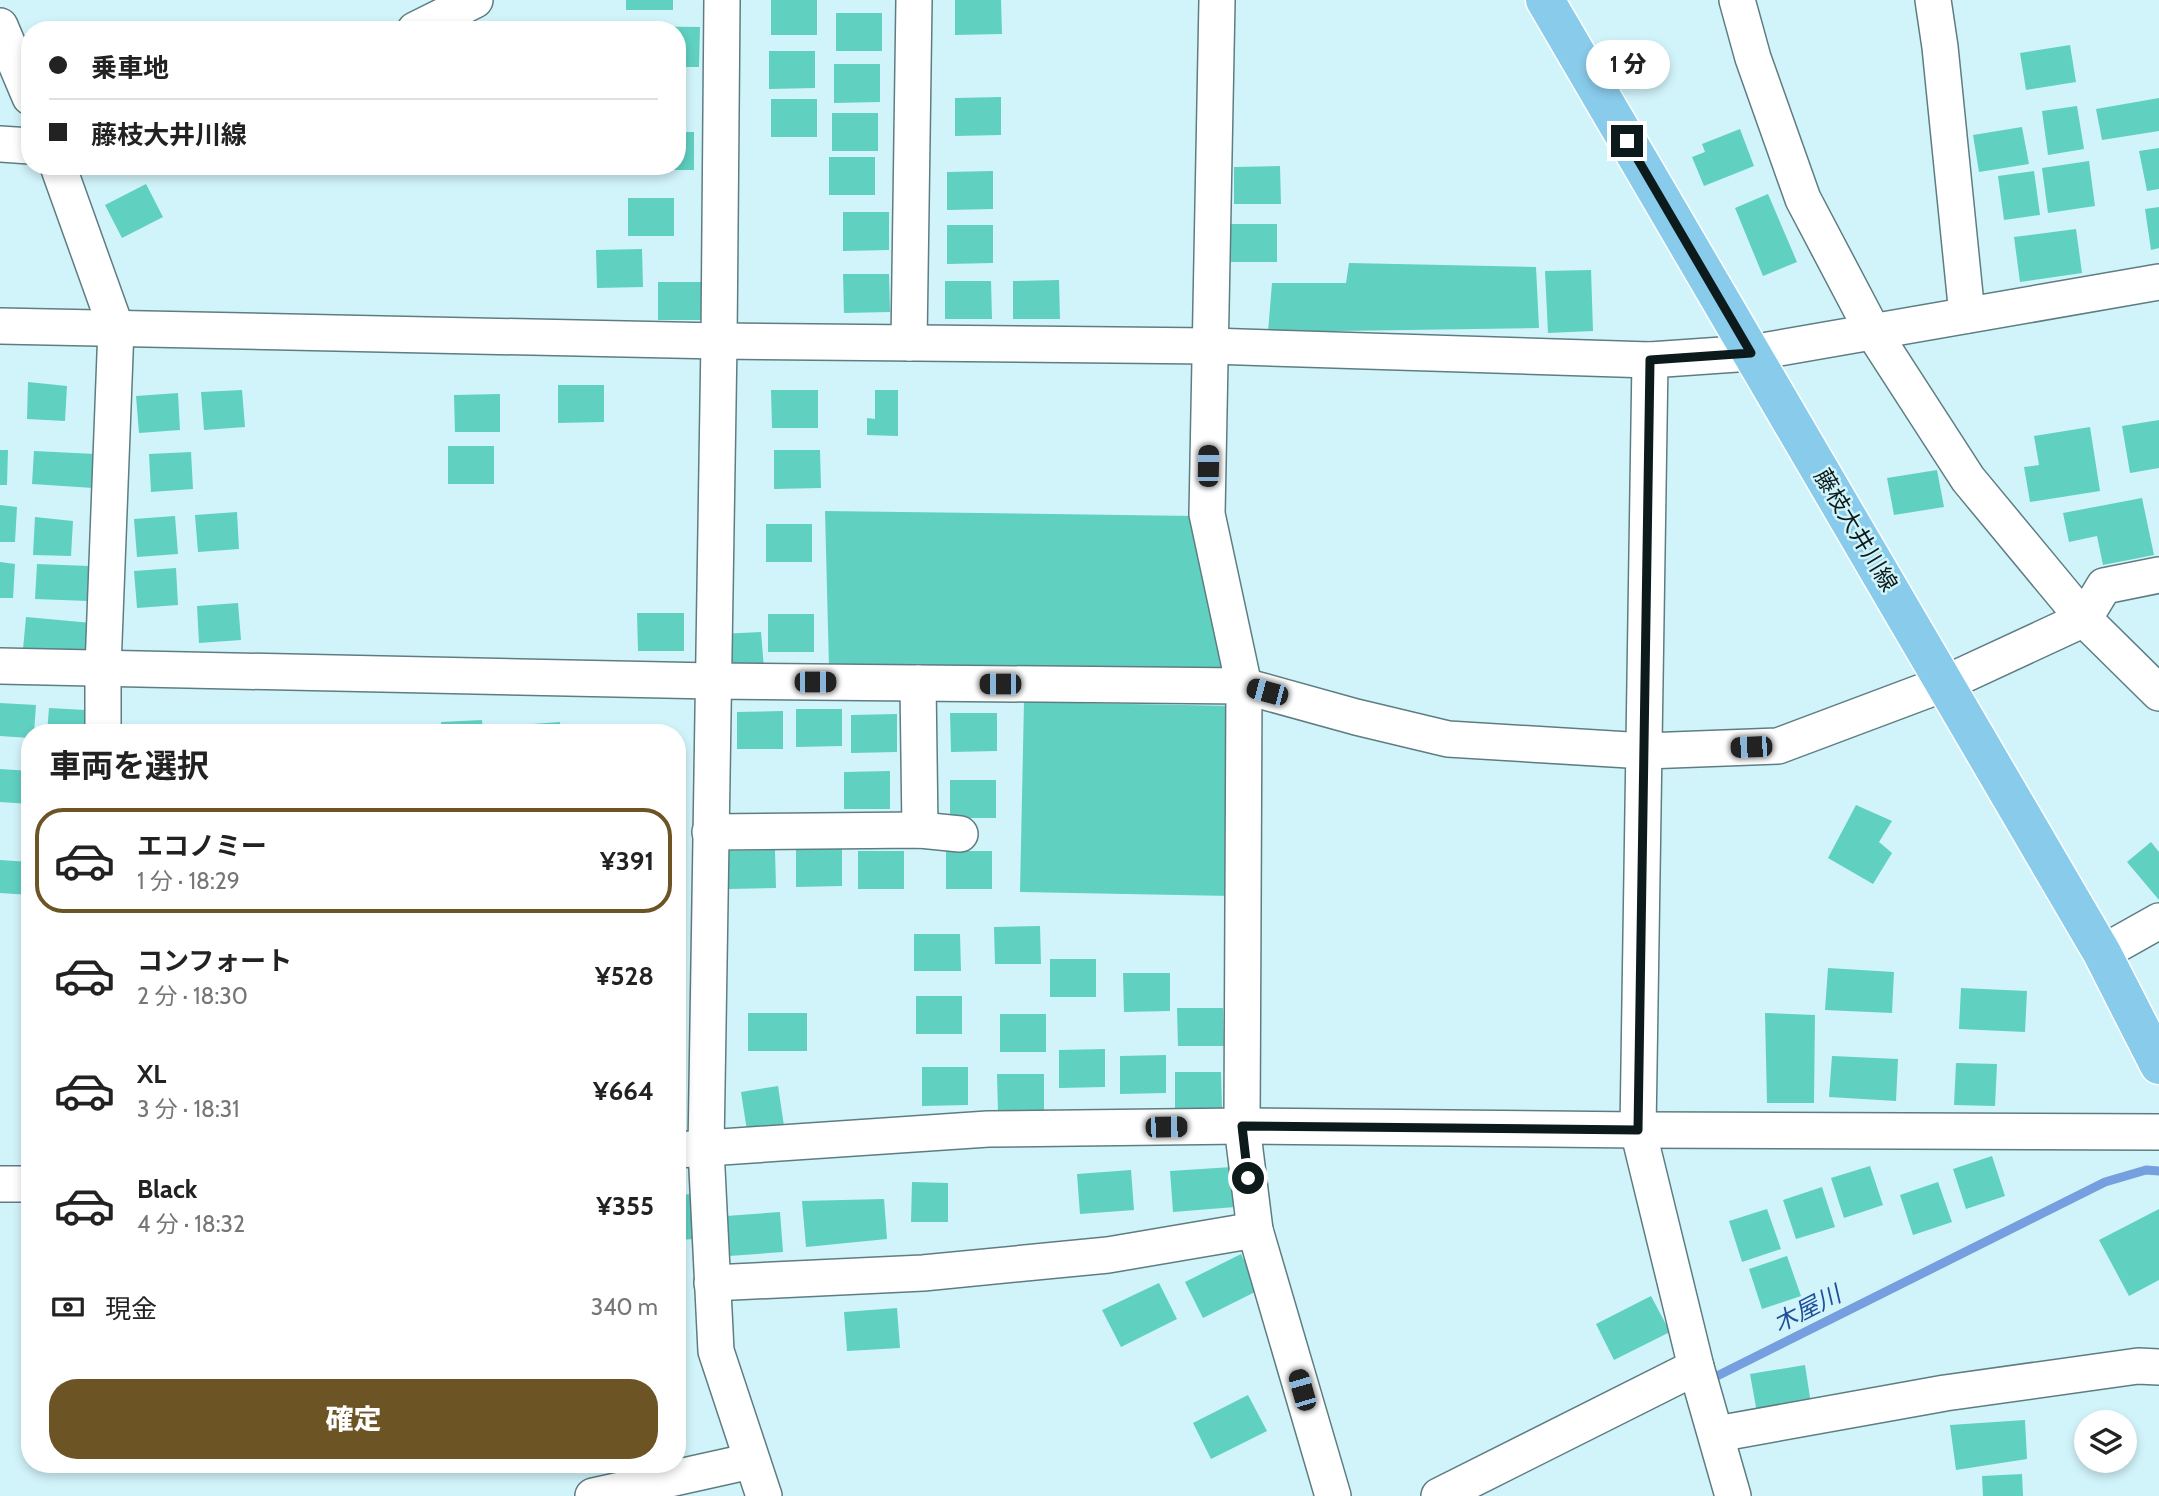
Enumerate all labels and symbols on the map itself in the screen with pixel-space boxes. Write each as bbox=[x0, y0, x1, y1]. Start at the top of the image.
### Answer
callout: 1 分 bbox=[1585, 40, 1669, 88]
route end bbox=[1611, 125, 1643, 157]
car bbox=[1198, 445, 1219, 487]
street label: 藤枝大井川線 bbox=[1808, 464, 1904, 596]
car bbox=[795, 672, 837, 693]
car bbox=[980, 674, 1022, 695]
car bbox=[1244, 676, 1291, 708]
car bbox=[1730, 736, 1773, 758]
car bbox=[1145, 1116, 1188, 1138]
route start bbox=[1232, 1162, 1264, 1194]
water label: 木屋川 bbox=[1768, 1278, 1848, 1338]
car bbox=[1287, 1367, 1318, 1413]

